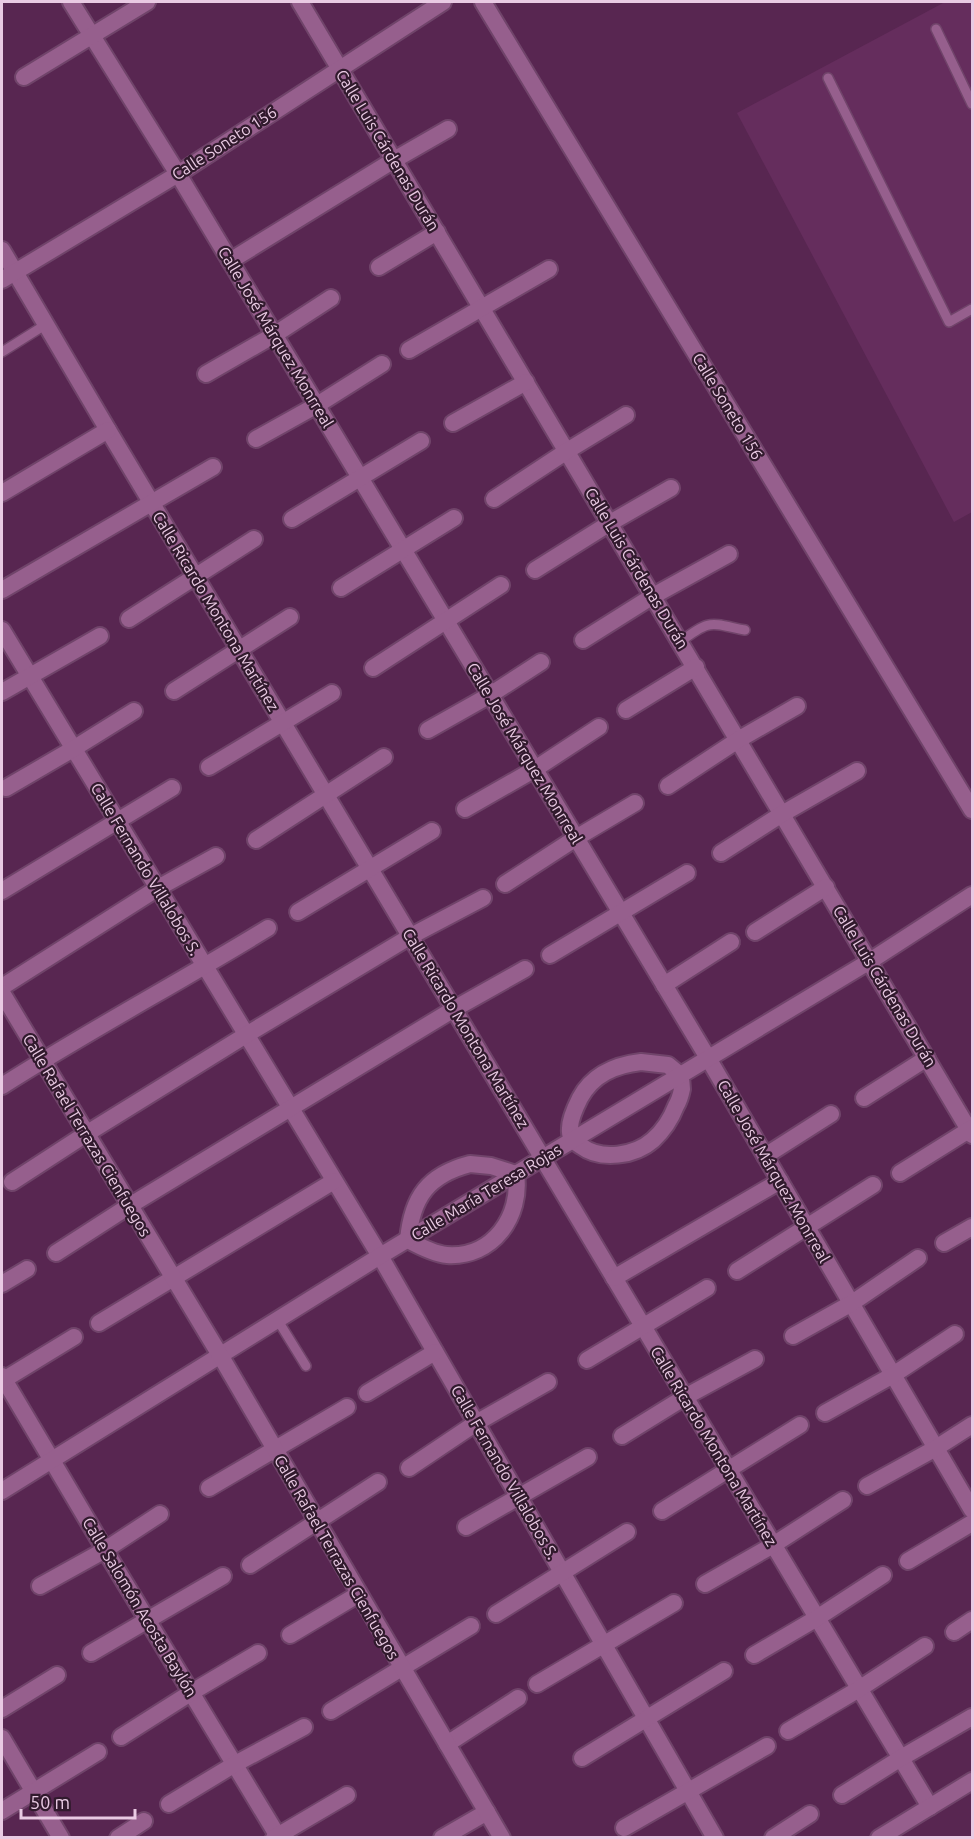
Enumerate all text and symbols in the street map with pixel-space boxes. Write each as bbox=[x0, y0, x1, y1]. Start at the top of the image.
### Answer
street label: Calle Luis Cárdenas Durán bbox=[333, 66, 443, 234]
street label: Calle Soneto 156 bbox=[168, 103, 280, 183]
street label: Calle José Márquez Monrreal bbox=[215, 243, 337, 431]
street label: Calle Soneto 156 bbox=[689, 350, 767, 462]
street label: Calle Luis Cárdenas Durán bbox=[582, 484, 692, 652]
street label: Calle Ricardo Montona Martínez bbox=[149, 508, 283, 714]
street label: Calle José Márquez Monrreal bbox=[464, 659, 586, 847]
street label: Calle Fernando Villalobos S. bbox=[87, 780, 205, 958]
street label: Calle Luis Cárdenas Durán bbox=[830, 902, 940, 1070]
street label: Calle Ricardo Montona Martínez bbox=[399, 925, 533, 1131]
street label: Calle Rafael Terrazas Cienfuegos bbox=[19, 1031, 155, 1239]
street label: Calle José Márquez Monrreal bbox=[714, 1076, 834, 1266]
street label: Calle María Teresa Rojas bbox=[408, 1140, 564, 1244]
street label: Calle Ricardo Montona Martínez bbox=[647, 1343, 781, 1549]
street label: Calle Fernando Villalobos S. bbox=[448, 1382, 562, 1562]
street label: Calle Rafael Terrazas Cienfuegos bbox=[271, 1452, 403, 1662]
street label: Calle Salomón Acosta Baylón bbox=[79, 1514, 201, 1700]
scale bar bbox=[21, 1782, 135, 1820]
text: 50 m bbox=[30, 1792, 70, 1812]

